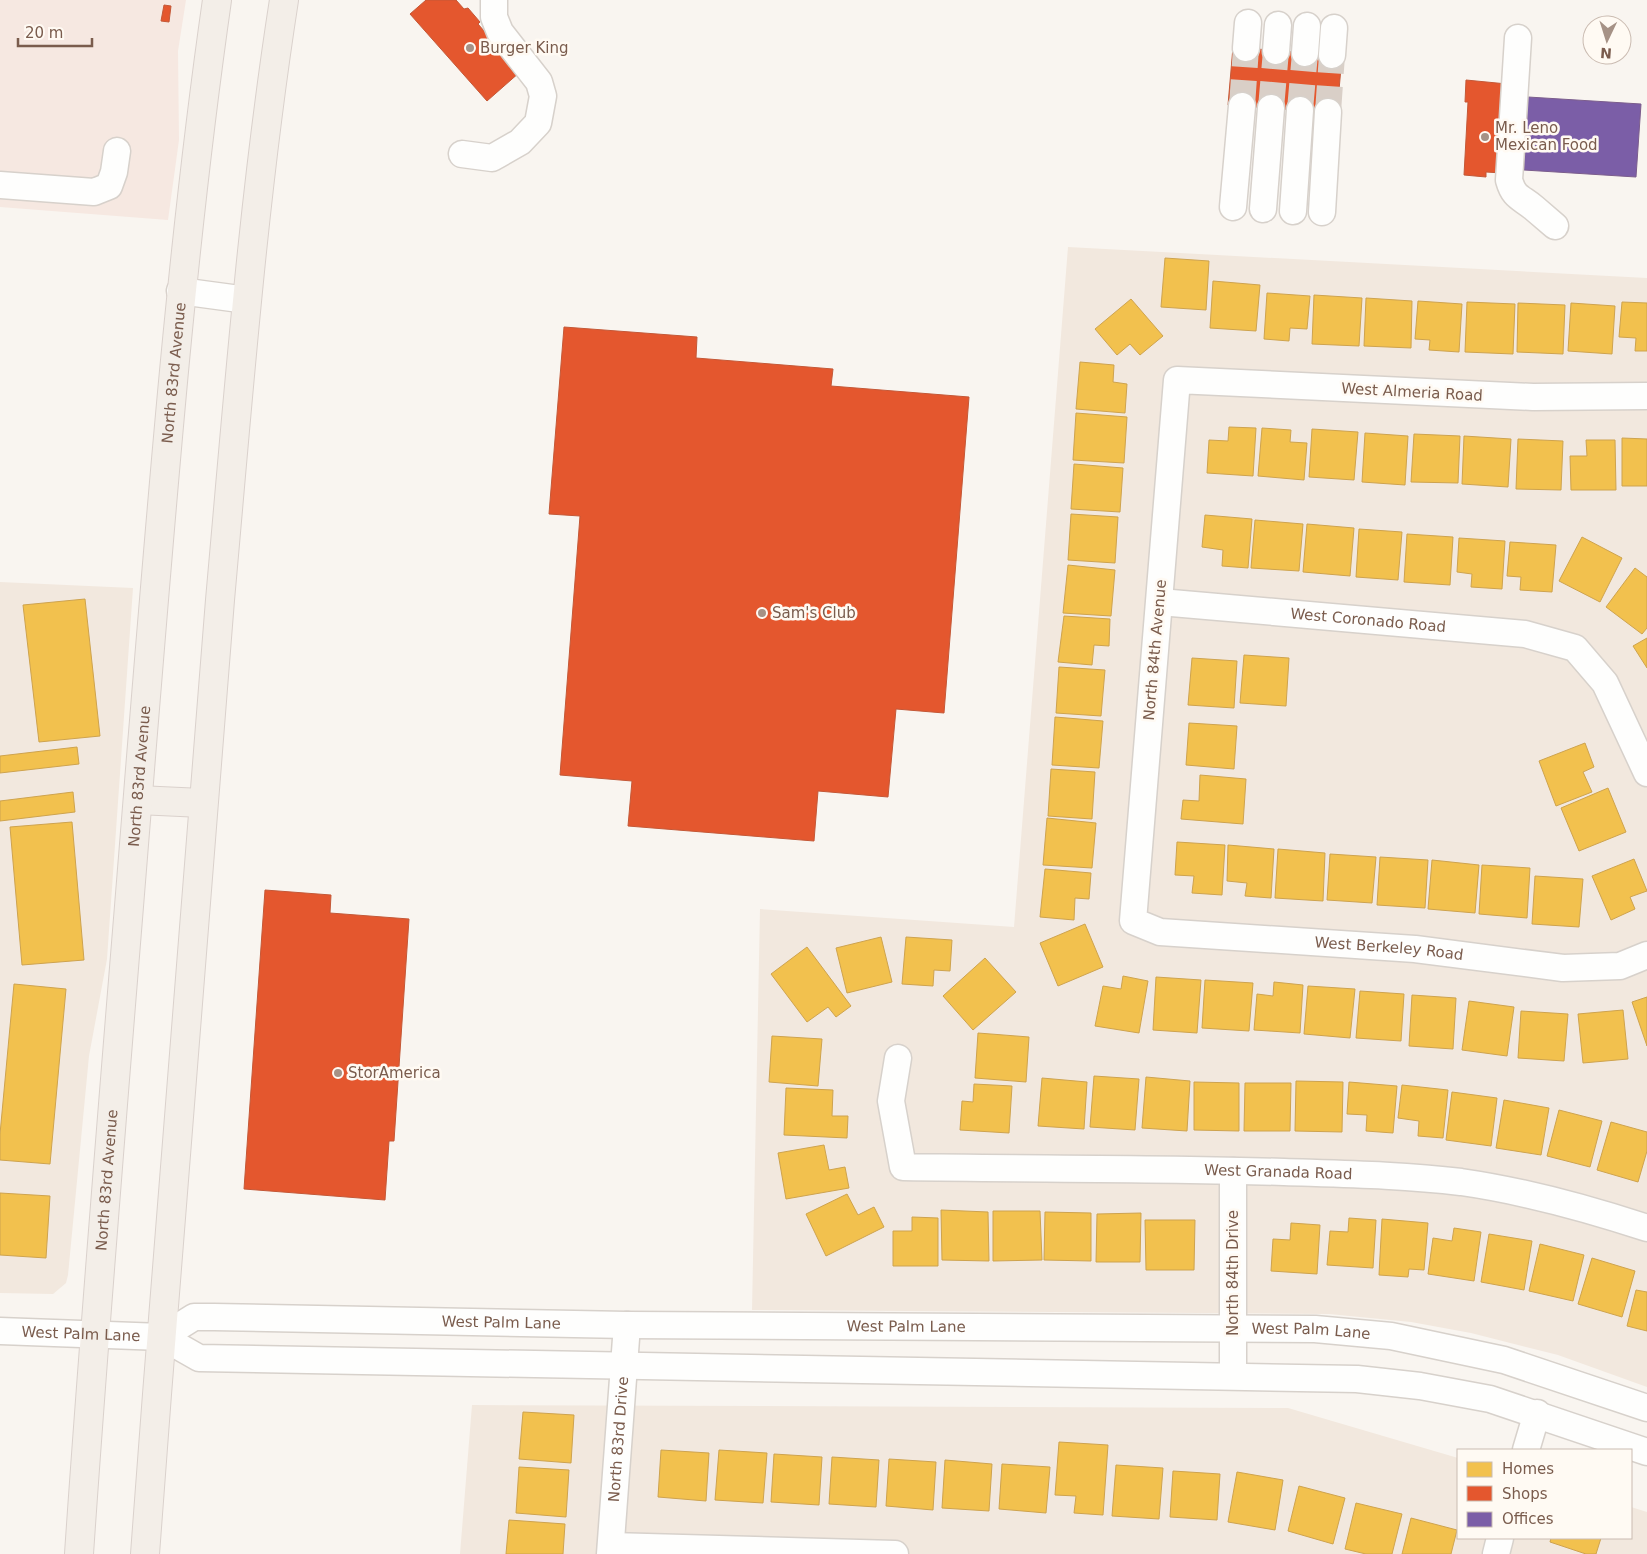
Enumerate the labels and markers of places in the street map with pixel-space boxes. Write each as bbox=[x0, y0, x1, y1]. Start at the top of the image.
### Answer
place label: Burger King bbox=[480, 39, 568, 57]
marker: Burger King bbox=[464, 42, 476, 54]
place label: Mr. Leno Mexican Food bbox=[1495, 119, 1598, 154]
marker: Mr. Leno Mexican Food bbox=[1479, 131, 1491, 143]
place label: Sam's Club bbox=[772, 604, 856, 622]
marker: Sam's Club bbox=[756, 607, 768, 619]
place label: StorAmerica bbox=[348, 1064, 441, 1082]
marker: StorAmerica bbox=[332, 1067, 344, 1079]

